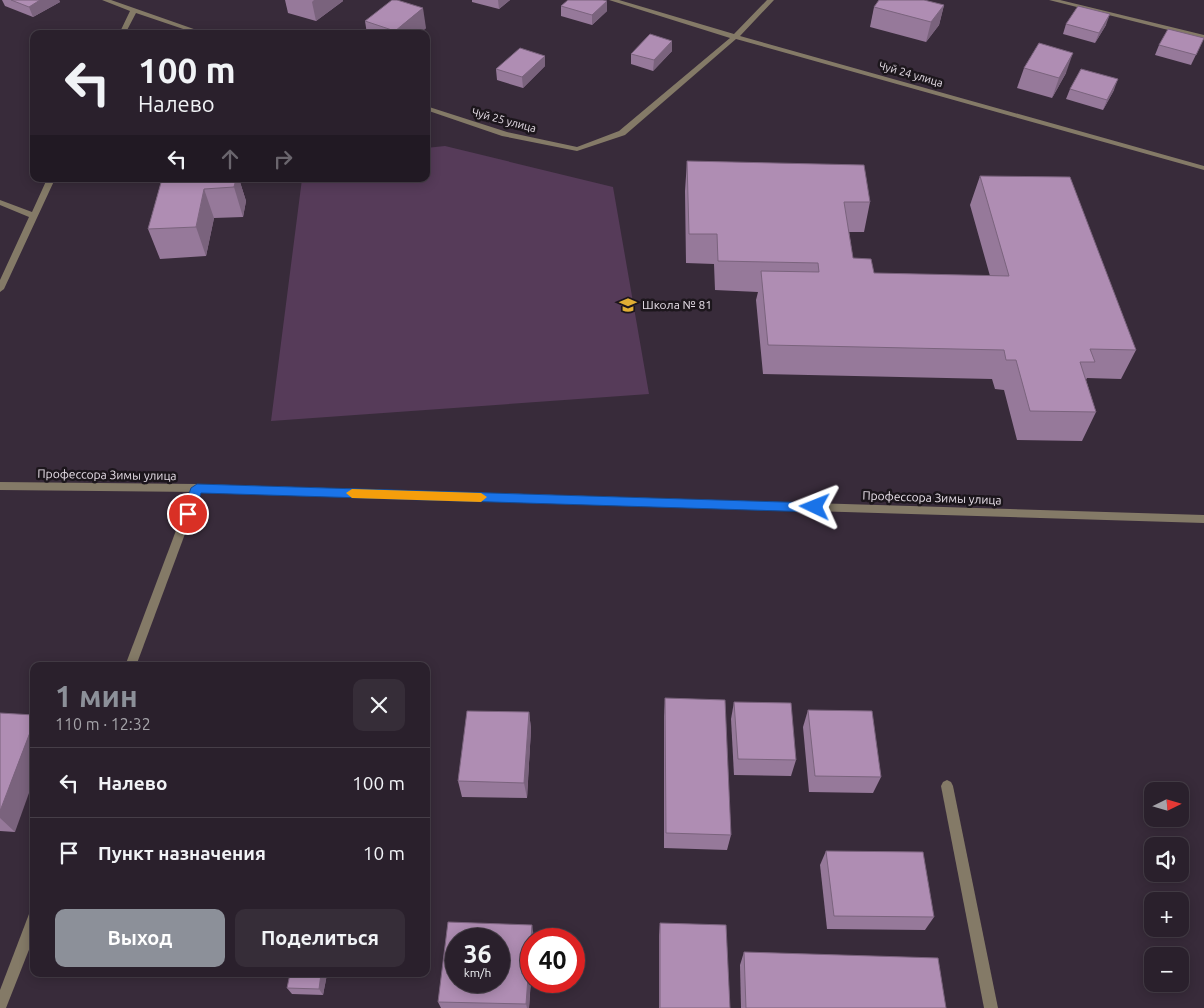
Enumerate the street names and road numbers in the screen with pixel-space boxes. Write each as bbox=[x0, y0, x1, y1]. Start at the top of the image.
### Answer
street label: Чуй 24 улица bbox=[878, 59, 944, 89]
street label: Чуй 25 улица bbox=[470, 106, 538, 134]
street label: Профессора Зимы улица bbox=[37, 467, 177, 482]
street label: Профессора Зимы улица bbox=[862, 489, 1002, 506]

